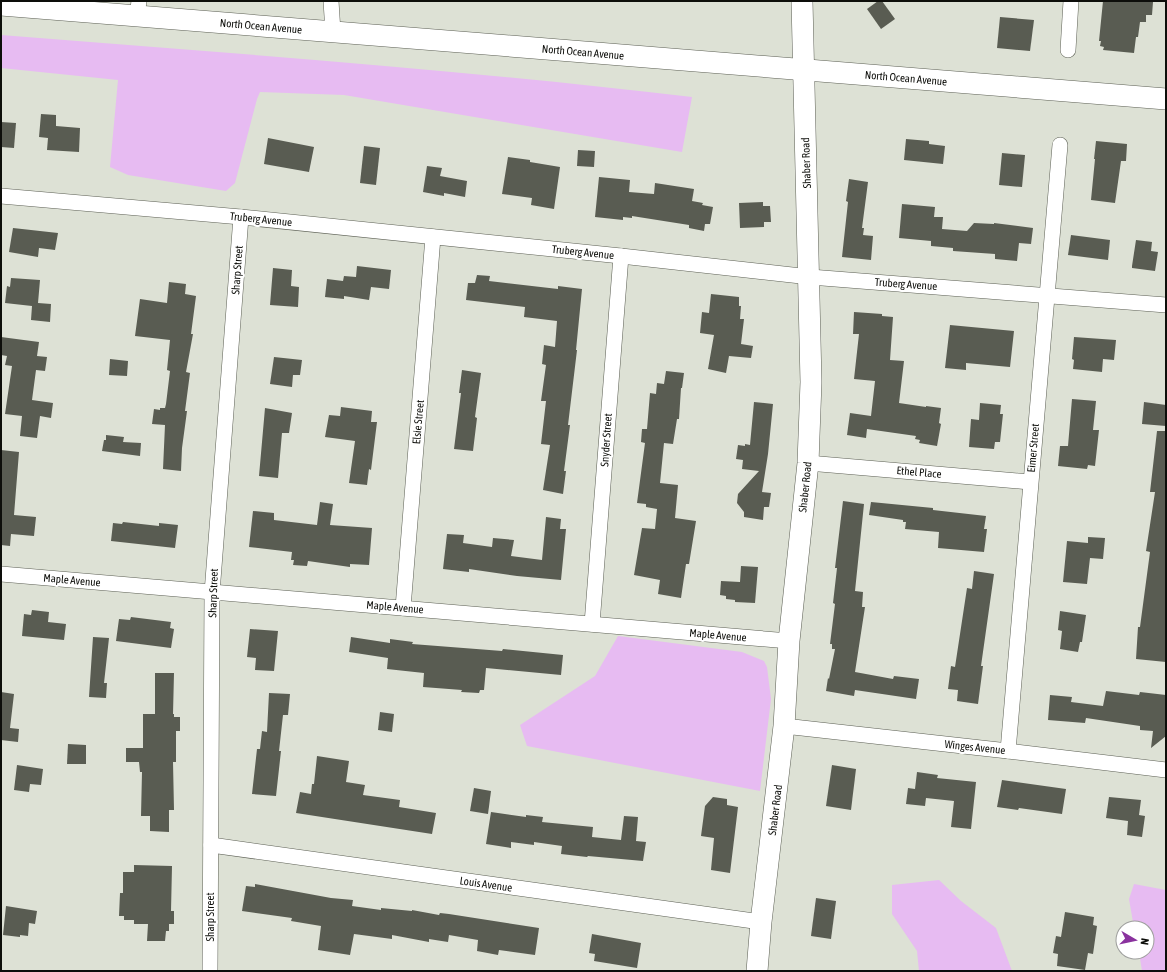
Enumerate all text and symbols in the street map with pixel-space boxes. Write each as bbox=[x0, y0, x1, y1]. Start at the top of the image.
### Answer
street label: North Ocean Avenue bbox=[219, 16, 303, 36]
street label: North Ocean Avenue bbox=[541, 42, 625, 62]
street label: North Ocean Avenue bbox=[864, 68, 948, 88]
street label: Shaber Road bbox=[799, 137, 813, 189]
street label: Truberg Avenue bbox=[229, 210, 293, 228]
street label: Truberg Avenue bbox=[551, 243, 615, 261]
street label: Sharp Street bbox=[229, 245, 245, 295]
street label: Truberg Avenue bbox=[874, 276, 938, 292]
street label: Elsie Street bbox=[410, 399, 426, 445]
street label: Snyder Street bbox=[598, 413, 614, 467]
street label: Eimer Street bbox=[1025, 423, 1041, 473]
street label: Shaber Road bbox=[796, 461, 814, 513]
street label: Ethel Place bbox=[896, 464, 942, 480]
street label: Sharp Street bbox=[206, 568, 220, 618]
street label: Maple Avenue bbox=[43, 572, 101, 588]
street label: Maple Avenue bbox=[366, 599, 424, 615]
street label: Maple Avenue bbox=[689, 627, 747, 643]
street label: Winges Avenue bbox=[944, 738, 1006, 756]
street label: Shaber Road bbox=[766, 784, 784, 836]
street label: Louis Avenue bbox=[459, 874, 513, 894]
street label: Sharp Street bbox=[204, 892, 216, 942]
north arrow bbox=[1115, 920, 1155, 960]
text: N bbox=[1138, 937, 1151, 946]

